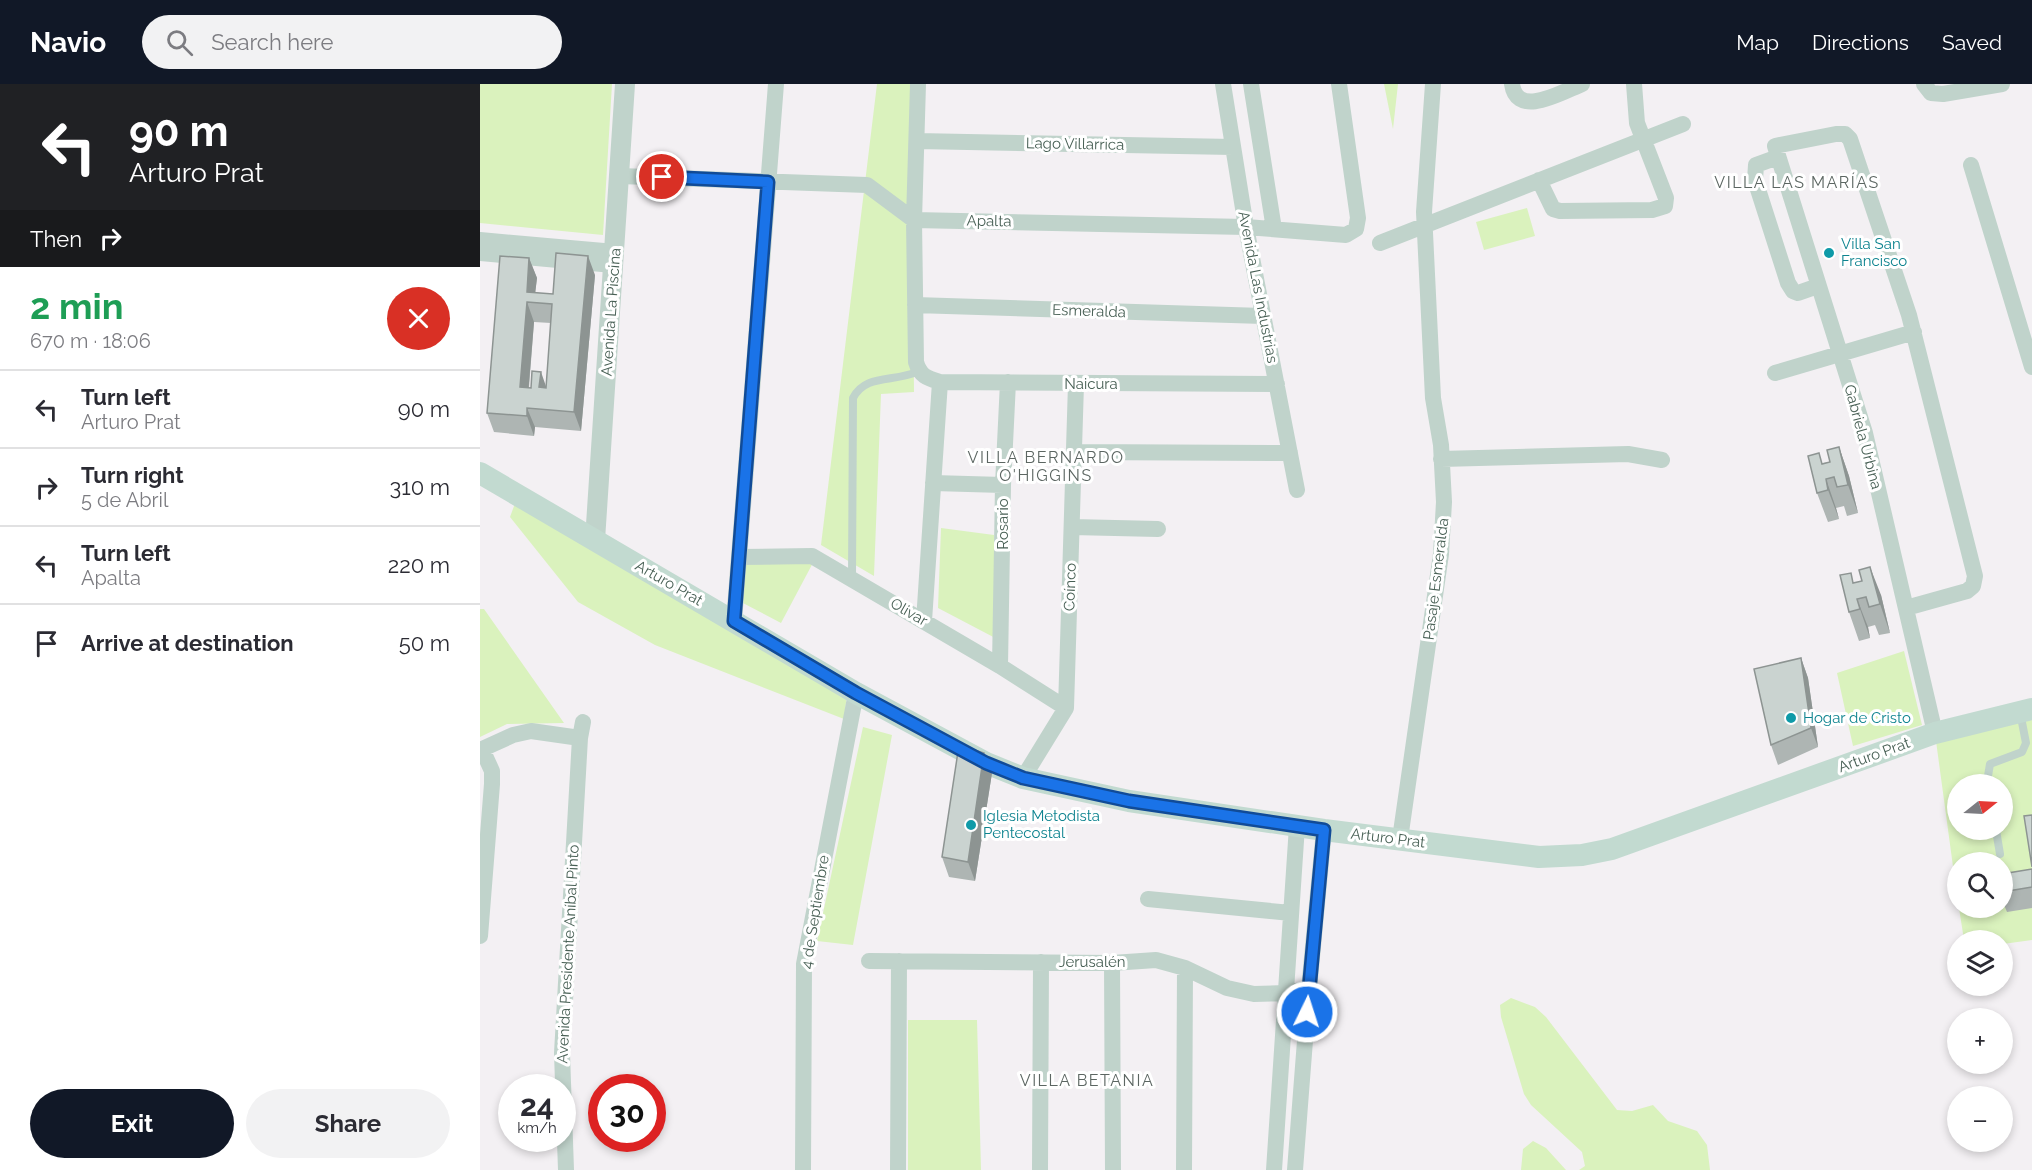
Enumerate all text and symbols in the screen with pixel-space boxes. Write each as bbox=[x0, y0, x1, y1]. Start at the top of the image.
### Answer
search box bbox=[142, 15, 562, 69]
text: Navio bbox=[30, 26, 106, 59]
icon: search bbox=[163, 26, 196, 59]
text: Search here bbox=[211, 29, 333, 55]
text: Map bbox=[1736, 30, 1779, 55]
text: Directions bbox=[1812, 30, 1909, 55]
text: Saved bbox=[1942, 30, 2002, 55]
text: 90 m bbox=[129, 107, 229, 156]
icon: left bbox=[30, 108, 108, 186]
street label: Lago Villarrica bbox=[1026, 134, 1124, 154]
pin bbox=[636, 151, 687, 202]
text: Arturo Prat bbox=[129, 157, 264, 188]
icon: arrive bbox=[645, 160, 678, 193]
district label: VILLA LAS MARÍAS bbox=[1714, 172, 1880, 192]
street label: Avenida Las Industrias bbox=[1234, 209, 1282, 365]
street label: Apalta bbox=[966, 212, 1012, 230]
icon: right bbox=[94, 222, 127, 255]
text: Then bbox=[30, 226, 82, 252]
place label: Villa San Francisco bbox=[1841, 235, 1907, 270]
marker: Villa San Francisco bbox=[1822, 246, 1836, 260]
street label: Avenida La Piscina bbox=[598, 247, 624, 377]
text: 2 min bbox=[30, 285, 123, 327]
button: close bbox=[387, 287, 450, 350]
street label: Esmeralda bbox=[1052, 301, 1126, 321]
text: 670 m · 18:06 bbox=[30, 329, 151, 353]
street label: Naicura bbox=[1064, 375, 1118, 393]
street label: Gabriela Urbina bbox=[1840, 383, 1886, 491]
text: Turn left bbox=[81, 384, 171, 410]
icon: left bbox=[30, 393, 63, 426]
text: 90 m bbox=[398, 396, 450, 422]
text: Arturo Prat bbox=[81, 410, 181, 434]
district label: VILLA BERNARDO O'HIGGINS bbox=[968, 448, 1124, 485]
text: Turn right bbox=[81, 462, 184, 488]
icon: right bbox=[30, 471, 63, 504]
text: 310 m bbox=[390, 474, 450, 500]
text: 5 de Abril bbox=[81, 488, 168, 512]
street label: Rosario bbox=[994, 498, 1012, 550]
street label: Pasaje Esmeralda bbox=[1420, 517, 1452, 641]
text: Turn left bbox=[81, 540, 171, 566]
icon: left bbox=[30, 549, 63, 582]
text: 220 m bbox=[388, 552, 450, 578]
street label: Arturo Prat bbox=[632, 556, 706, 610]
street label: Coínco bbox=[1060, 562, 1080, 611]
text: Apalta bbox=[81, 566, 141, 590]
street label: Olivar bbox=[887, 594, 931, 630]
icon: arrive bbox=[30, 627, 63, 660]
text: Arrive at destination bbox=[81, 630, 294, 656]
text: 50 m bbox=[399, 630, 450, 656]
place label: Hogar de Cristo bbox=[1803, 709, 1911, 727]
marker: Hogar de Cristo bbox=[1784, 711, 1798, 725]
street label: Arturo Prat bbox=[1836, 734, 1912, 776]
north arrow bbox=[1947, 774, 2013, 840]
map controls bbox=[1947, 774, 2013, 1152]
place label: Iglesia Metodista Pentecostal bbox=[983, 807, 1100, 842]
marker: Iglesia Metodista Pentecostal bbox=[964, 818, 978, 832]
street label: Arturo Prat bbox=[1350, 825, 1426, 851]
street label: Avenida Presidente Aníbal Pinto bbox=[553, 844, 583, 1064]
button: search bbox=[1947, 852, 2013, 918]
street label: 4 de Septiembre bbox=[797, 854, 833, 970]
button: layers bbox=[1947, 930, 2013, 996]
street label: Jerusalén bbox=[1058, 953, 1126, 971]
position arrow bbox=[1275, 980, 1339, 1044]
button: + bbox=[1947, 1008, 2013, 1074]
district label: VILLA BETANIA bbox=[1020, 1071, 1154, 1090]
speed limit sign: 30 bbox=[588, 1074, 666, 1152]
button: − bbox=[1947, 1086, 2013, 1152]
text: 24 bbox=[520, 1088, 554, 1123]
button: Exit bbox=[30, 1089, 234, 1158]
button: Share bbox=[246, 1089, 450, 1158]
text: km/h bbox=[517, 1119, 557, 1137]

